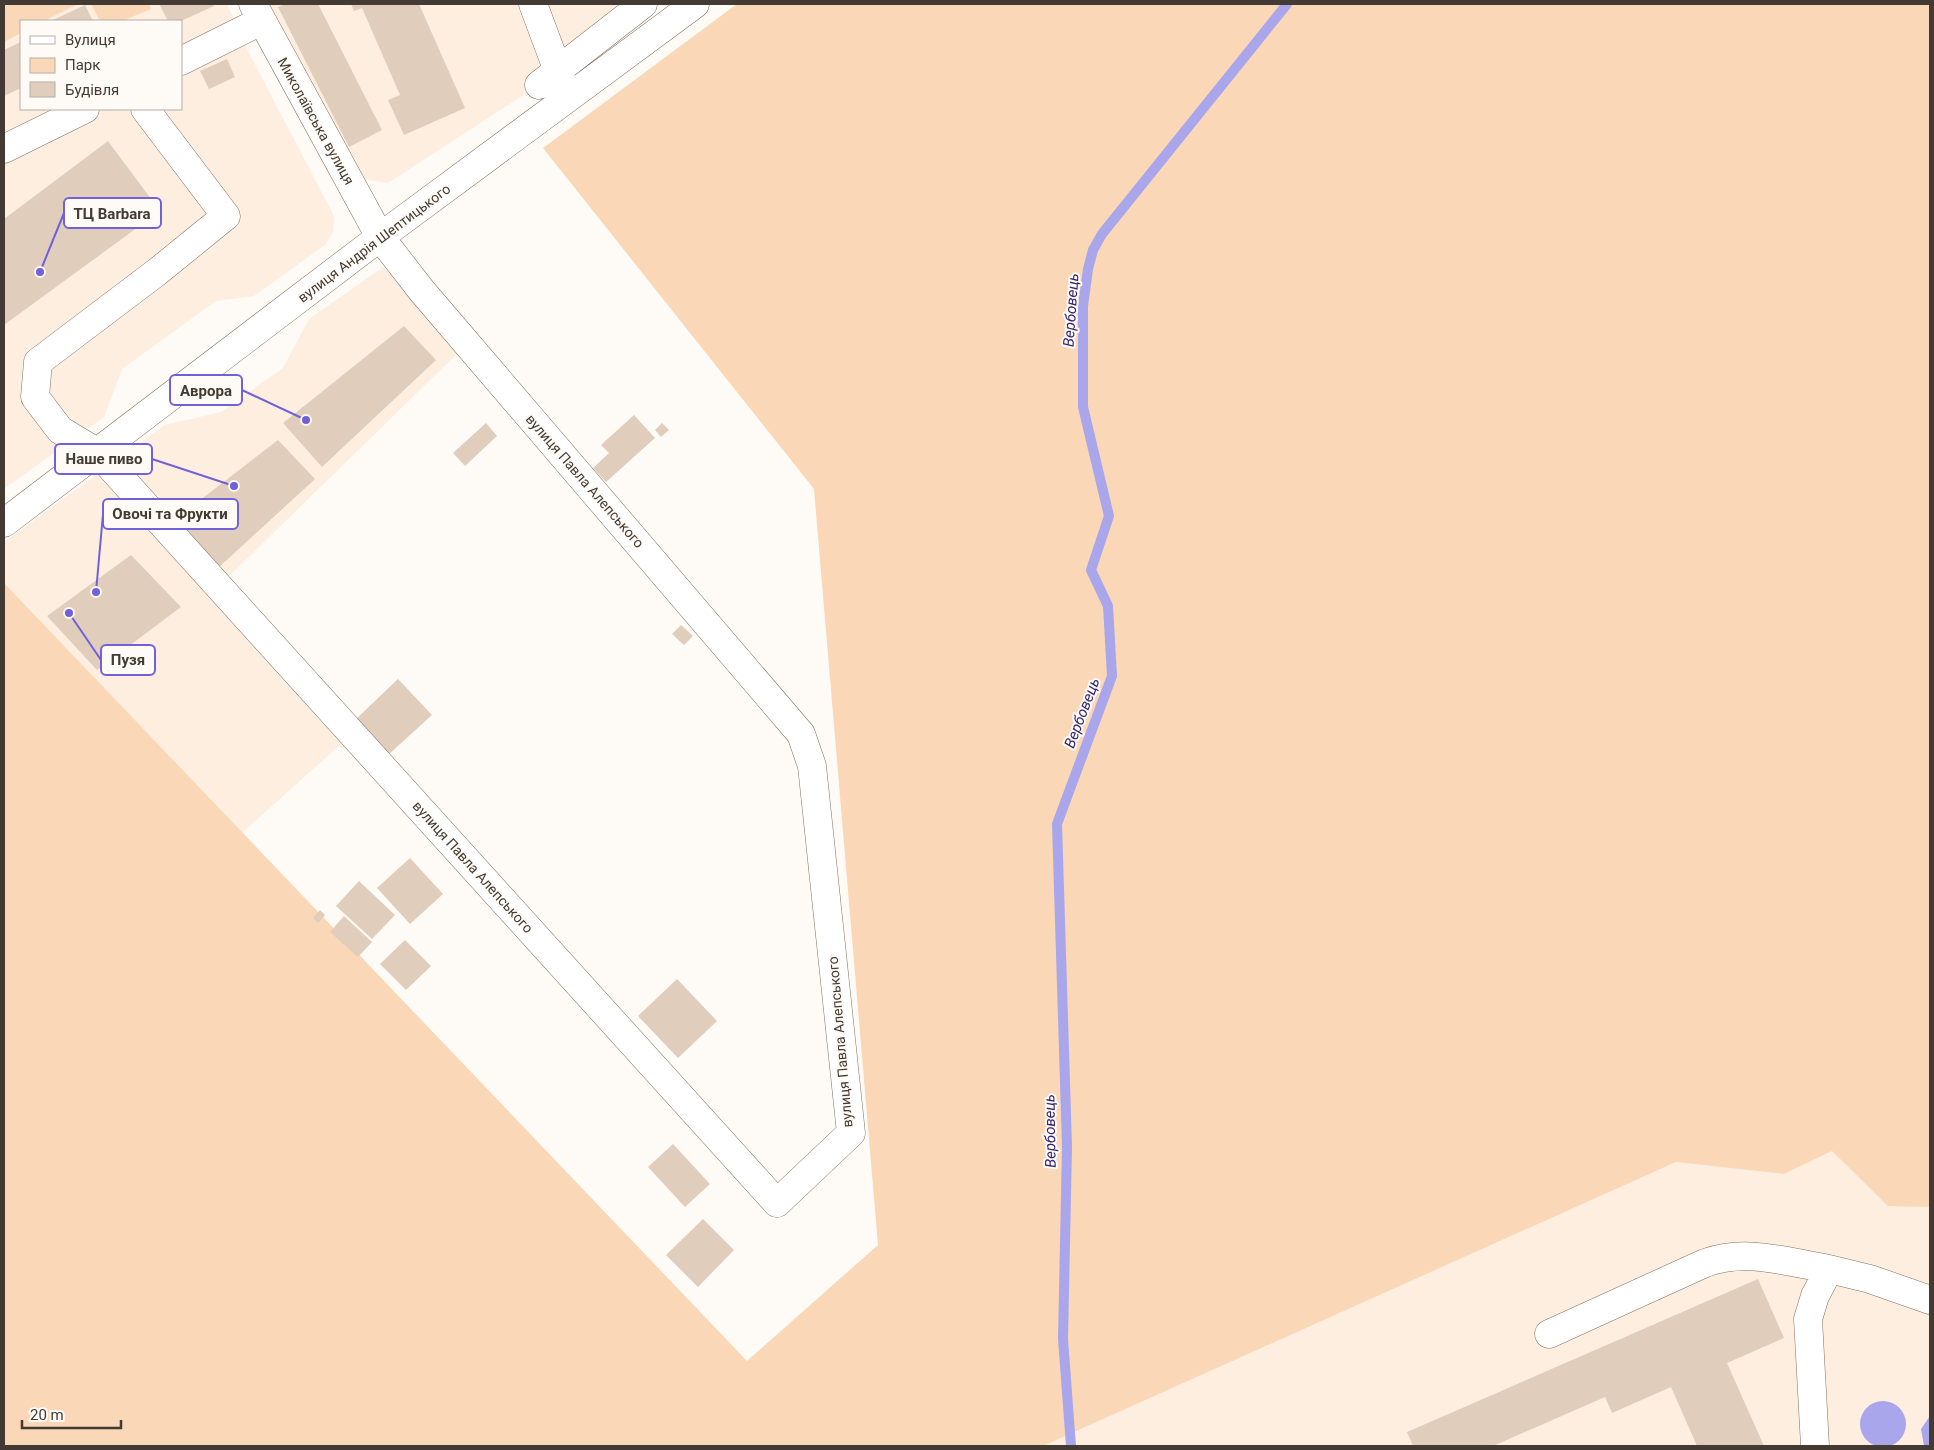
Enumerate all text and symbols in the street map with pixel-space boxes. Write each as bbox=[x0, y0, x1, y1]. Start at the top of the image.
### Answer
legend bbox=[20, 20, 182, 110]
text: Вулиця bbox=[65, 31, 116, 49]
street label: Миколаївська вулиця bbox=[274, 55, 358, 187]
text: Парк bbox=[65, 56, 100, 74]
text: Будівля bbox=[65, 81, 119, 99]
street label: вулиця Андрія Шептицького bbox=[295, 180, 453, 306]
callout: ТЦ Barbara bbox=[64, 198, 161, 228]
text: ТЦ Barbara bbox=[73, 205, 151, 223]
water label: Вербовець bbox=[1059, 272, 1083, 347]
callout: Аврора bbox=[170, 375, 242, 405]
text: Аврора bbox=[180, 382, 232, 400]
street label: вулиця Павла Алепського bbox=[523, 411, 647, 551]
callout: Наше пиво bbox=[55, 444, 152, 474]
text: Наше пиво bbox=[66, 450, 142, 468]
callout: Овочі та Фрукти bbox=[103, 499, 238, 529]
text: Овочі та Фрукти bbox=[112, 505, 228, 523]
callout: Пузя bbox=[101, 645, 155, 675]
text: Пузя bbox=[111, 651, 145, 669]
water label: Вербовець bbox=[1060, 675, 1104, 751]
street label: вулиця Павла Алепського bbox=[410, 798, 536, 936]
street label: вулиця Павла Алепського bbox=[825, 956, 855, 1128]
water label: Вербовець bbox=[1040, 1094, 1060, 1168]
scale bar bbox=[22, 1398, 121, 1430]
text: 20 m bbox=[30, 1406, 64, 1424]

